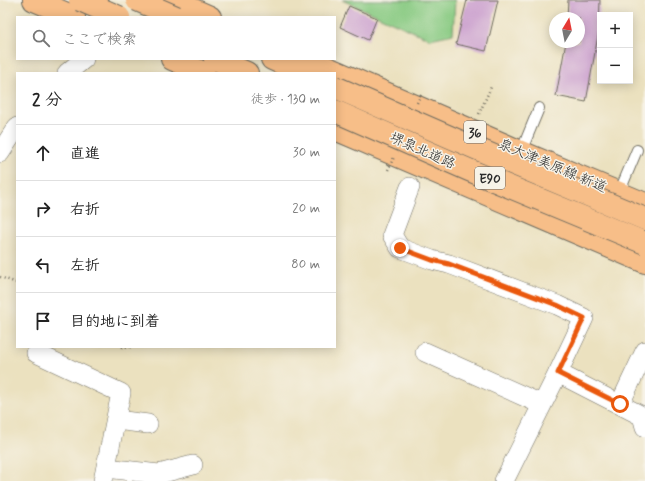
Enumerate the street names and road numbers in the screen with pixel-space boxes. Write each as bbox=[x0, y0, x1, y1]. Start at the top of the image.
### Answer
road number: 36 bbox=[464, 121, 486, 143]
street label: 堺泉北道路 bbox=[387, 128, 458, 173]
street label: 泉大津美原線 新道 bbox=[496, 135, 609, 197]
road number: E90 bbox=[475, 167, 505, 189]

